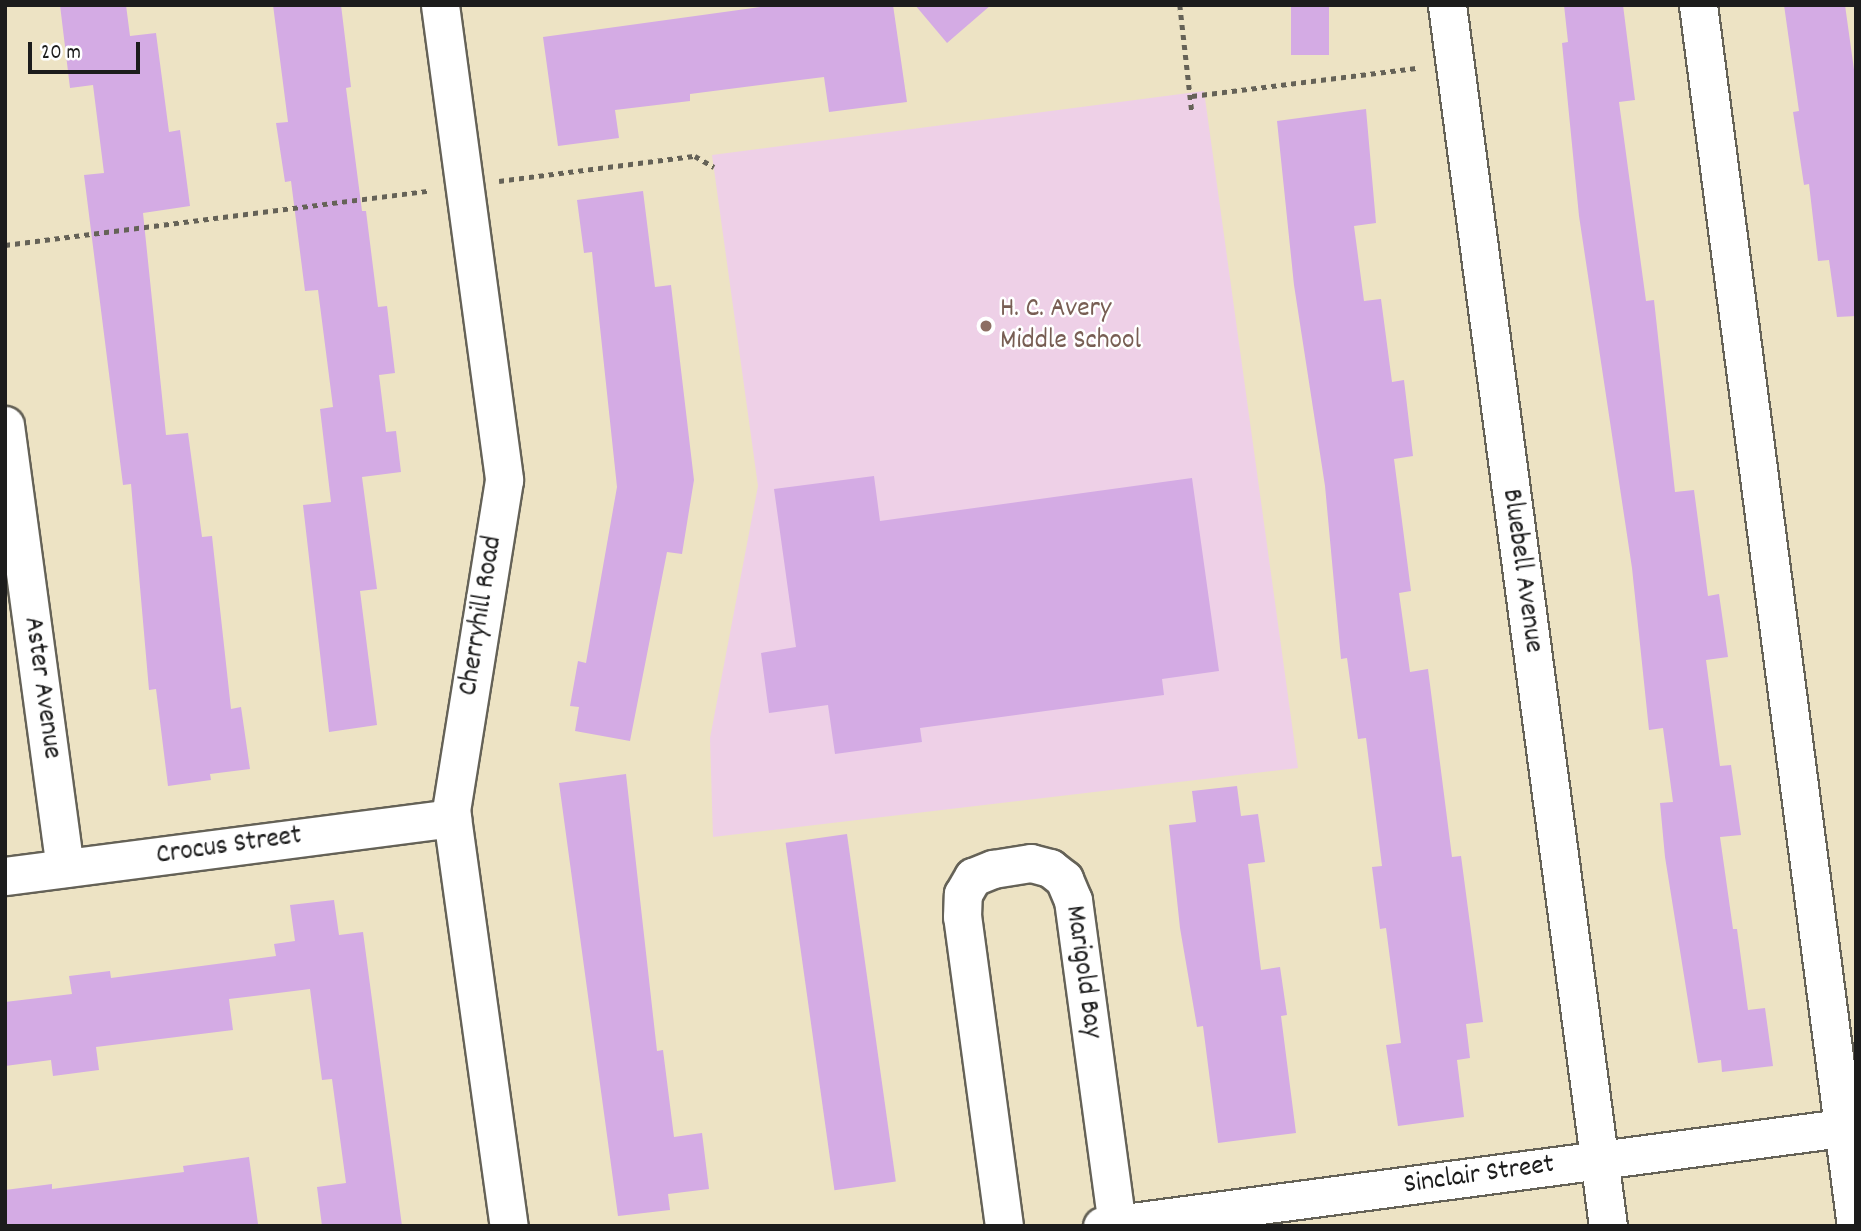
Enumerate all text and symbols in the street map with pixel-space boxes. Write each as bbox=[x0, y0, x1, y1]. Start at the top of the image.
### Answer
scale bar bbox=[32, 28, 144, 72]
text: 20 m bbox=[41, 39, 81, 69]
place label: H. C. Avery Middle School bbox=[1000, 293, 1141, 359]
marker: H. C. Avery Middle School bbox=[978, 318, 994, 334]
street label: Bluebell Avenue bbox=[1493, 487, 1549, 655]
street label: Cherryhill Road bbox=[453, 534, 511, 698]
street label: Aster Avenue bbox=[14, 615, 68, 761]
street label: Crocus Street bbox=[154, 820, 304, 874]
street label: Marigold Bay bbox=[1056, 903, 1108, 1041]
street label: Sinclair Street bbox=[1402, 1149, 1556, 1203]

